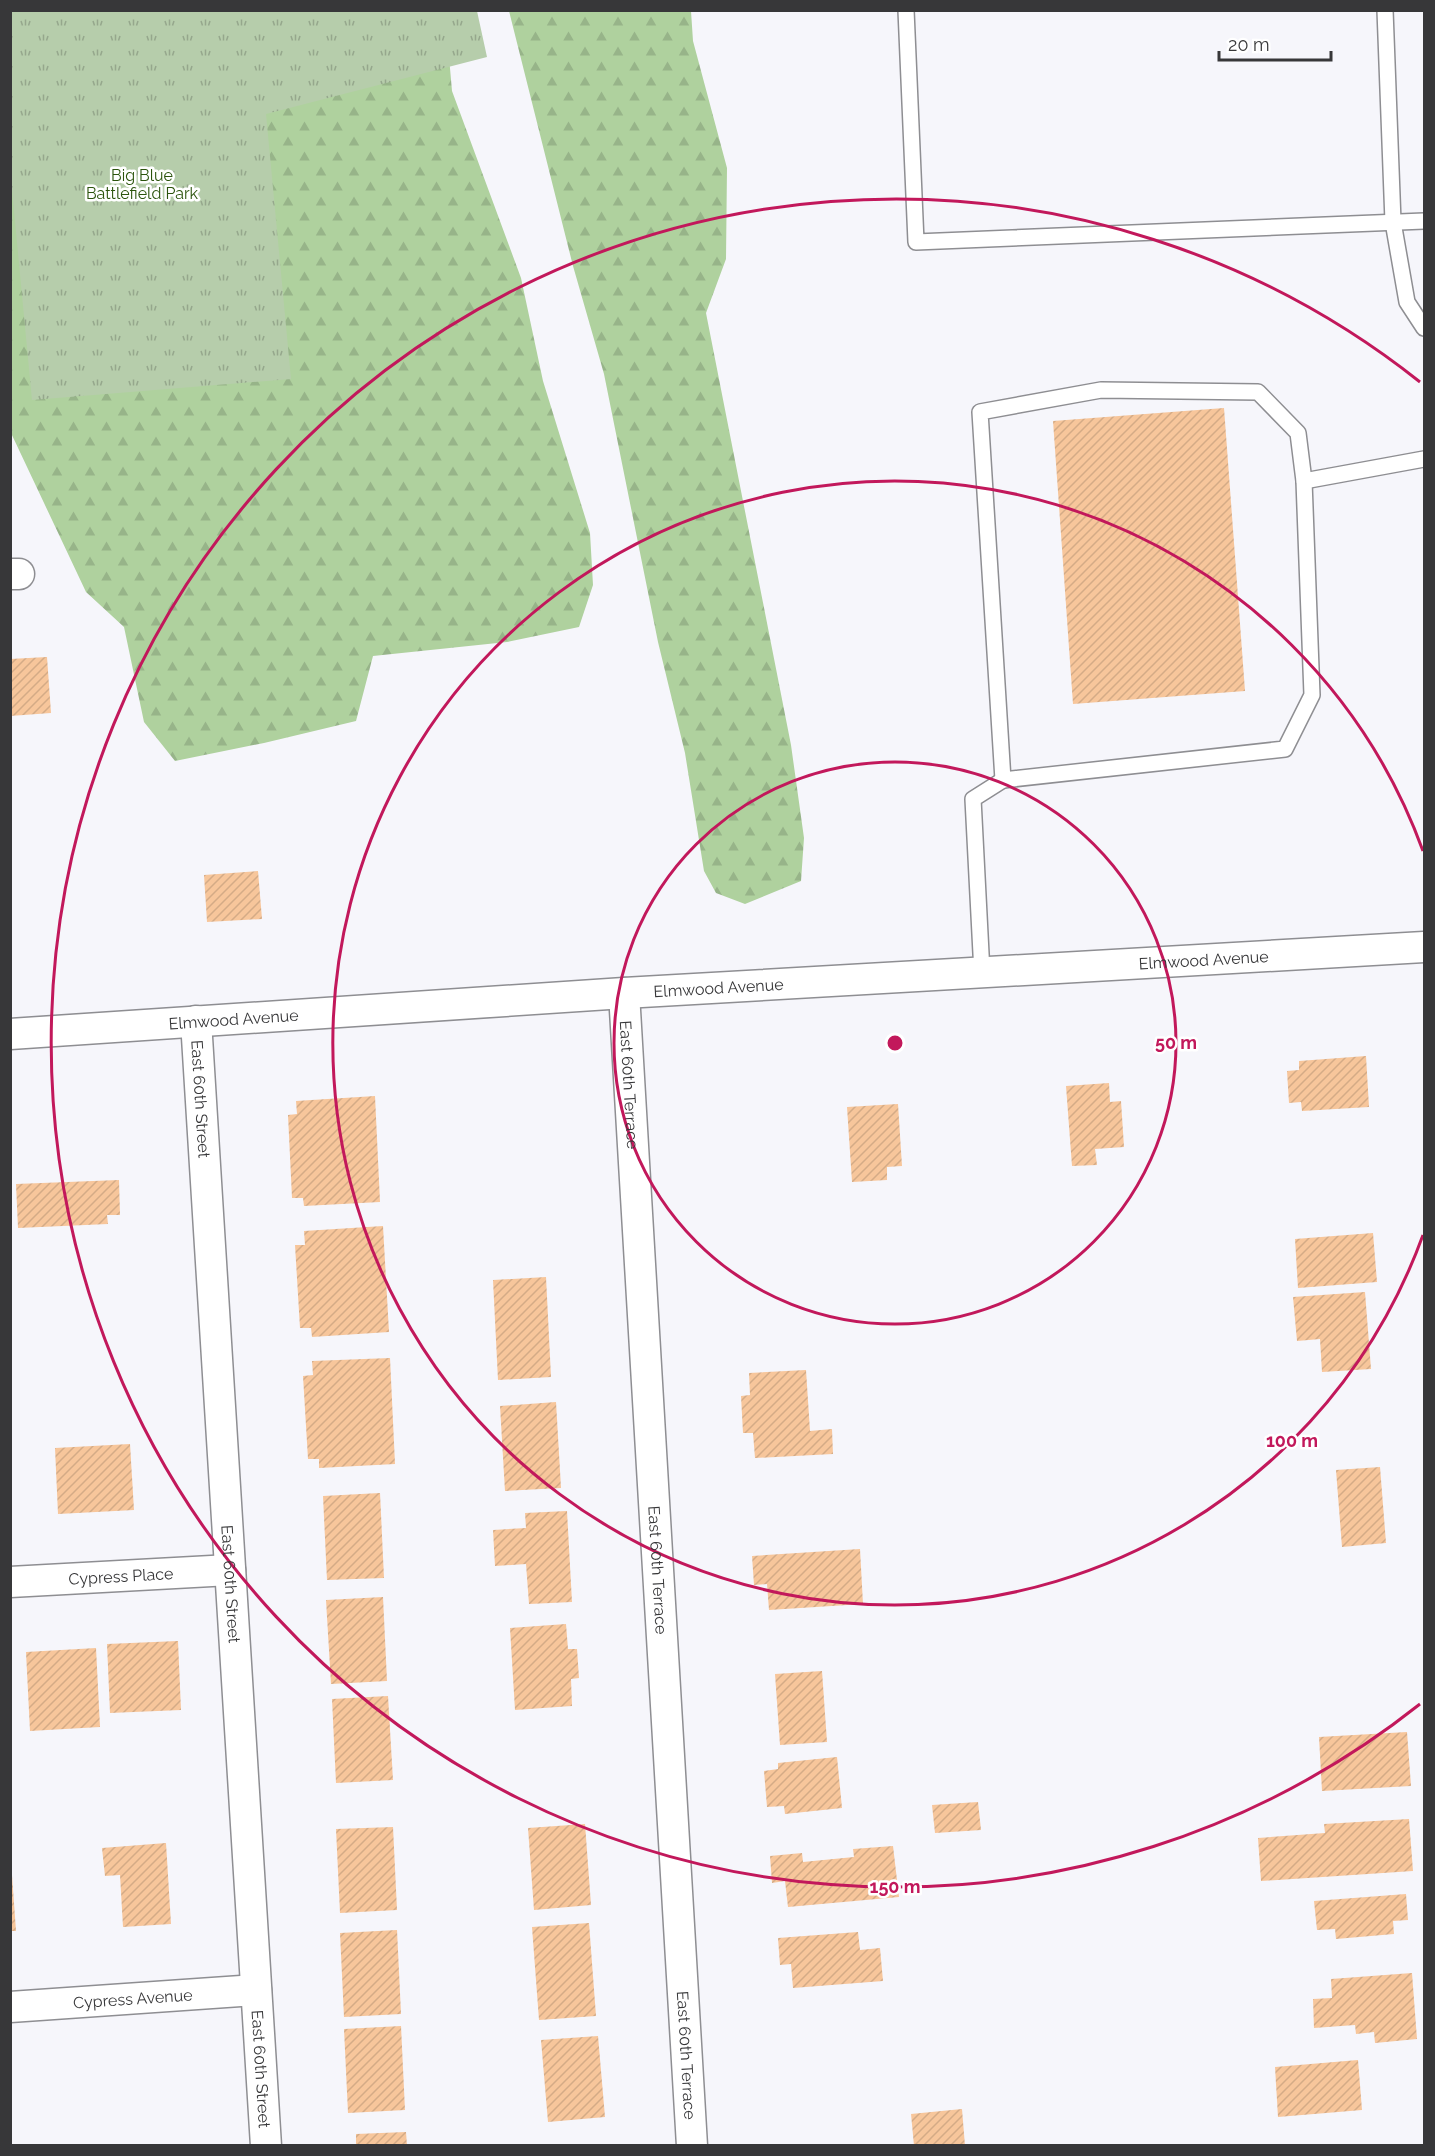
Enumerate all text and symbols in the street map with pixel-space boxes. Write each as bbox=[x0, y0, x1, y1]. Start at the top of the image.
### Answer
scale bar bbox=[1219, 24, 1332, 62]
text: 20 m bbox=[1228, 34, 1270, 55]
park label: Big Blue Battlefield Park bbox=[86, 166, 199, 203]
street label: Elmwood Avenue bbox=[1138, 946, 1269, 973]
street label: Elmwood Avenue bbox=[653, 974, 784, 1001]
street label: Elmwood Avenue bbox=[168, 1005, 299, 1033]
street label: East 60th Terrace bbox=[616, 1020, 643, 1150]
text: 50 m bbox=[1155, 1032, 1197, 1053]
centre of rings bbox=[885, 1033, 905, 1053]
street label: East 60th Street bbox=[188, 1039, 214, 1159]
text: 100 m bbox=[1266, 1430, 1318, 1451]
street label: East 60th Terrace bbox=[645, 1505, 671, 1635]
street label: East 60th Street bbox=[218, 1524, 244, 1644]
street label: Cypress Place bbox=[68, 1564, 174, 1588]
text: 150 m bbox=[870, 1876, 921, 1897]
street label: Cypress Avenue bbox=[72, 1985, 193, 2012]
street label: East 60th Terrace bbox=[673, 1990, 700, 2120]
street label: East 60th Street bbox=[248, 2009, 274, 2129]

